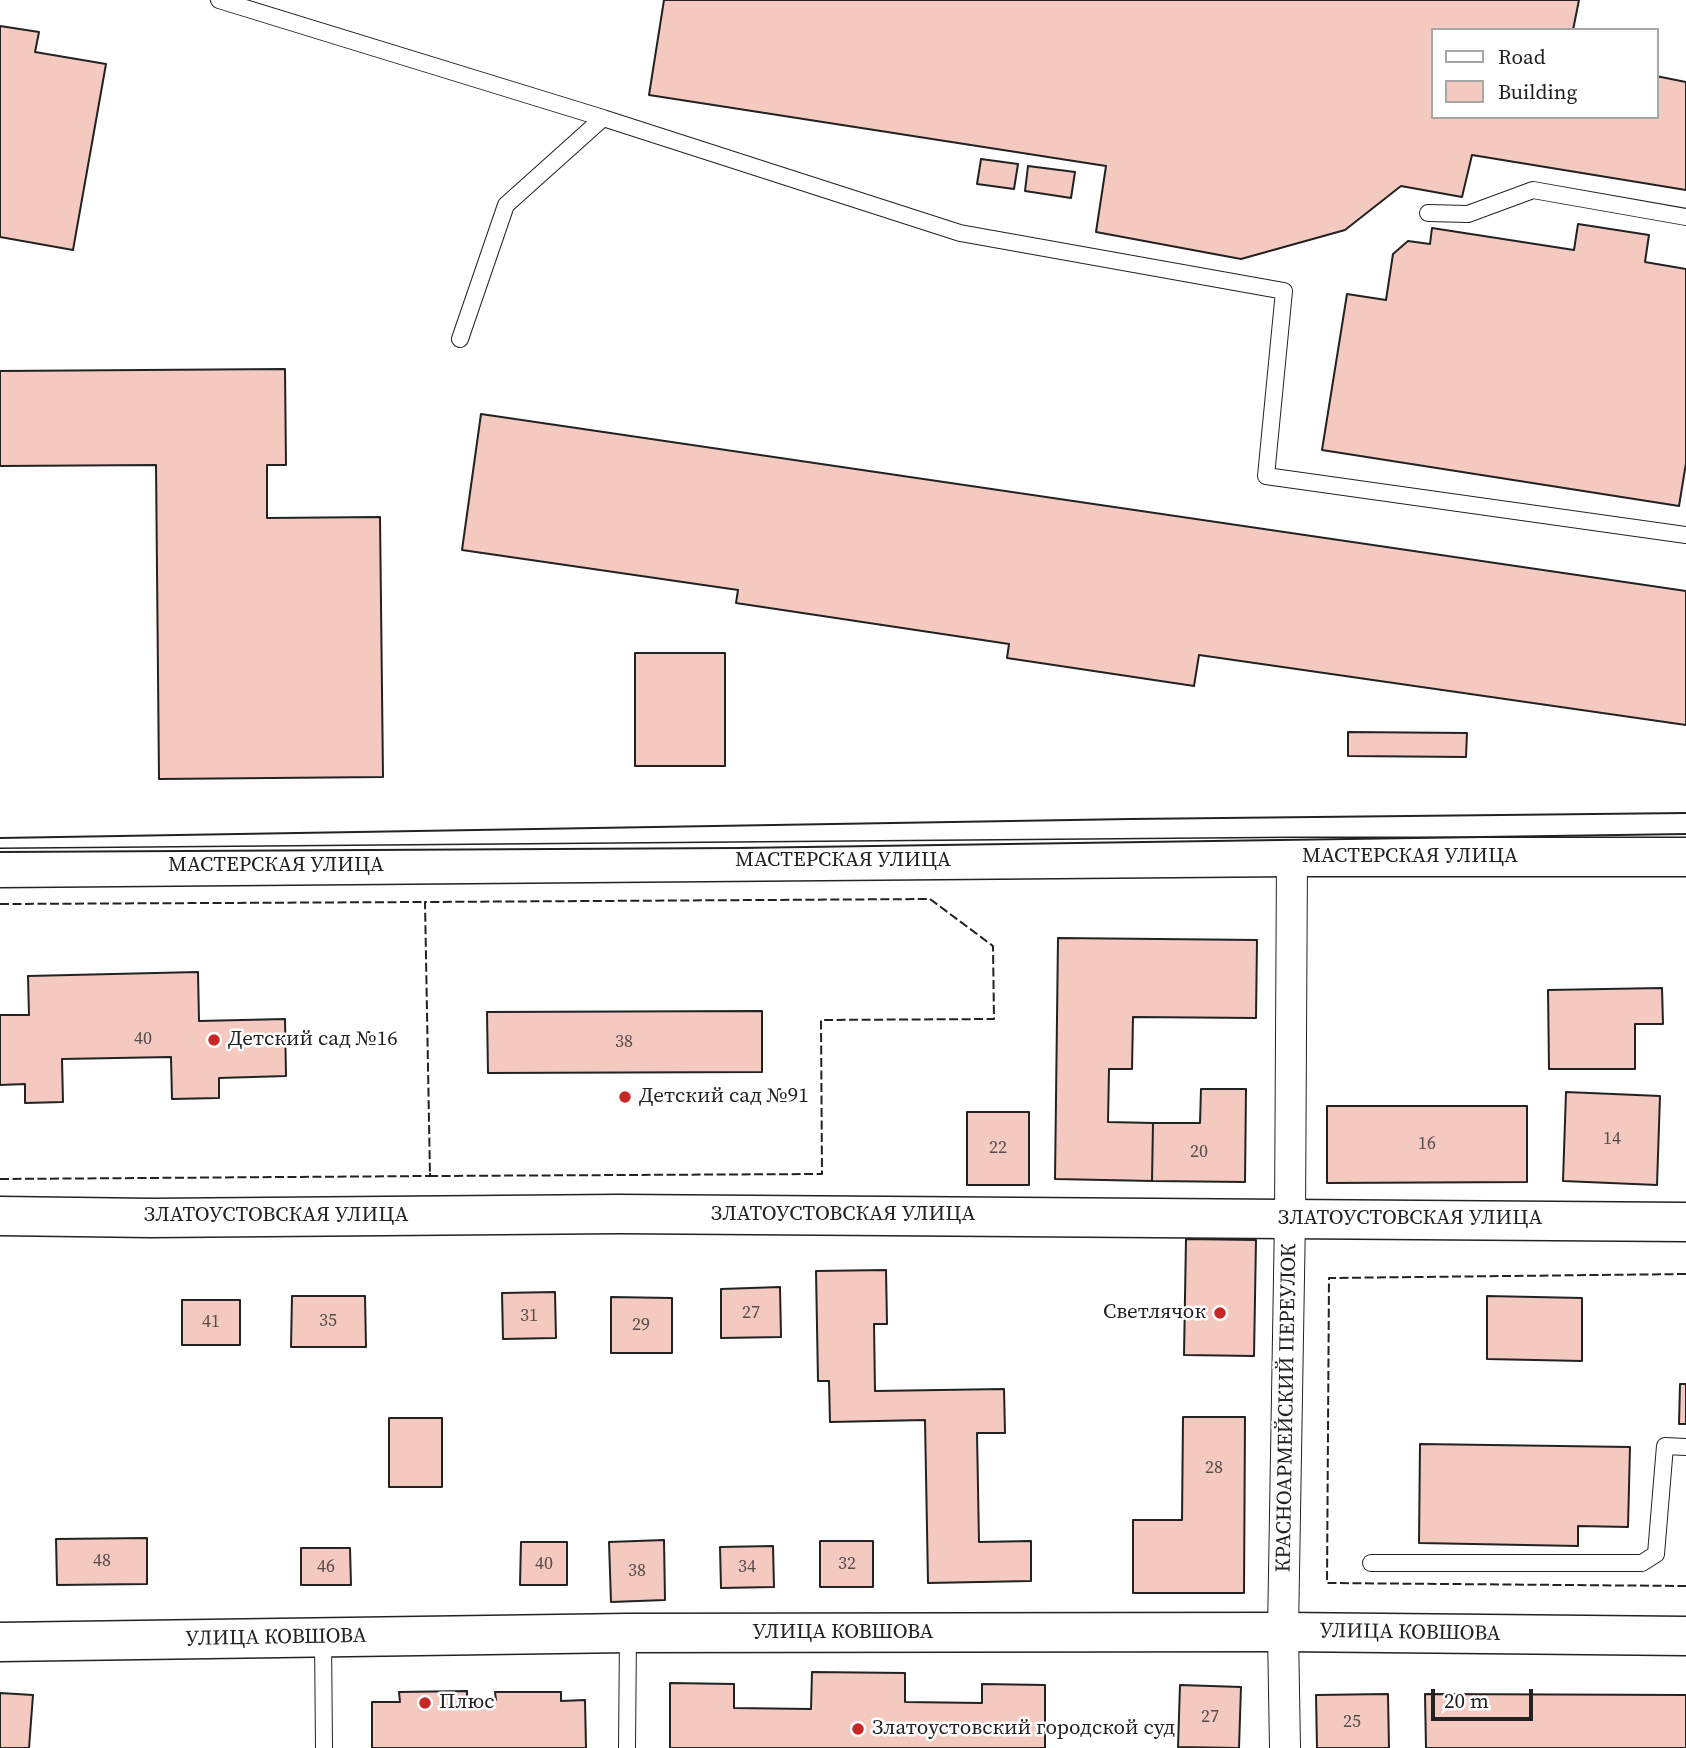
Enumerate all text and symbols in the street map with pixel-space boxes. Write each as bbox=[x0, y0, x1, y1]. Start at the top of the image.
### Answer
legend bbox=[1430, 28, 1658, 119]
text: Road bbox=[1498, 42, 1546, 71]
text: Building bbox=[1498, 77, 1577, 106]
street label: МАСТЕРСКАЯ УЛИЦА bbox=[1302, 844, 1518, 870]
street label: МАСТЕРСКАЯ УЛИЦА bbox=[735, 848, 951, 874]
street label: МАСТЕРСКАЯ УЛИЦА bbox=[168, 853, 384, 879]
place label: Детский сад №16 bbox=[228, 1027, 398, 1053]
house number: 40 bbox=[134, 1028, 152, 1050]
house number: 38 bbox=[615, 1031, 633, 1053]
marker: Детский сад №16 bbox=[206, 1032, 222, 1048]
place label: Детский сад №91 bbox=[639, 1084, 809, 1110]
marker: Детский сад №91 bbox=[617, 1089, 633, 1105]
house number: 14 bbox=[1603, 1128, 1621, 1150]
house number: 16 bbox=[1418, 1133, 1436, 1155]
house number: 22 bbox=[989, 1137, 1007, 1159]
house number: 20 bbox=[1190, 1141, 1208, 1163]
street label: ЗЛАТОУСТОВСКАЯ УЛИЦА bbox=[711, 1202, 975, 1228]
street label: ЗЛАТОУСТОВСКАЯ УЛИЦА bbox=[144, 1203, 408, 1229]
street label: ЗЛАТОУСТОВСКАЯ УЛИЦА bbox=[1278, 1206, 1542, 1232]
street label: КРАСНОАРМЕЙСКИЙ ПЕРЕУЛОК bbox=[1272, 1243, 1302, 1573]
place label: Светлячок bbox=[1103, 1300, 1206, 1326]
house number: 27 bbox=[742, 1302, 760, 1324]
house number: 31 bbox=[520, 1305, 538, 1327]
marker: Светлячок bbox=[1212, 1305, 1228, 1321]
house number: 35 bbox=[319, 1310, 337, 1332]
house number: 41 bbox=[202, 1311, 220, 1333]
house number: 29 bbox=[632, 1314, 650, 1336]
house number: 28 bbox=[1205, 1457, 1223, 1479]
house number: 48 bbox=[93, 1550, 111, 1572]
house number: 40 bbox=[535, 1553, 553, 1575]
house number: 32 bbox=[838, 1553, 856, 1575]
house number: 46 bbox=[317, 1556, 335, 1578]
house number: 34 bbox=[738, 1556, 756, 1578]
house number: 38 bbox=[628, 1560, 646, 1582]
street label: УЛИЦА КОВШОВА bbox=[1319, 1619, 1501, 1647]
street label: УЛИЦА КОВШОВА bbox=[752, 1620, 934, 1646]
street label: УЛИЦА КОВШОВА bbox=[185, 1624, 367, 1652]
scale bar bbox=[1434, 1674, 1536, 1718]
text: 20 m bbox=[1444, 1686, 1489, 1715]
place label: Плюс bbox=[439, 1690, 494, 1716]
marker: Плюс bbox=[417, 1695, 433, 1711]
house number: 27 bbox=[1201, 1706, 1219, 1728]
house number: 25 bbox=[1343, 1711, 1361, 1733]
place label: Златоустовский городской суд bbox=[872, 1716, 1175, 1742]
marker: Златоустовский городской суд bbox=[850, 1721, 866, 1737]

